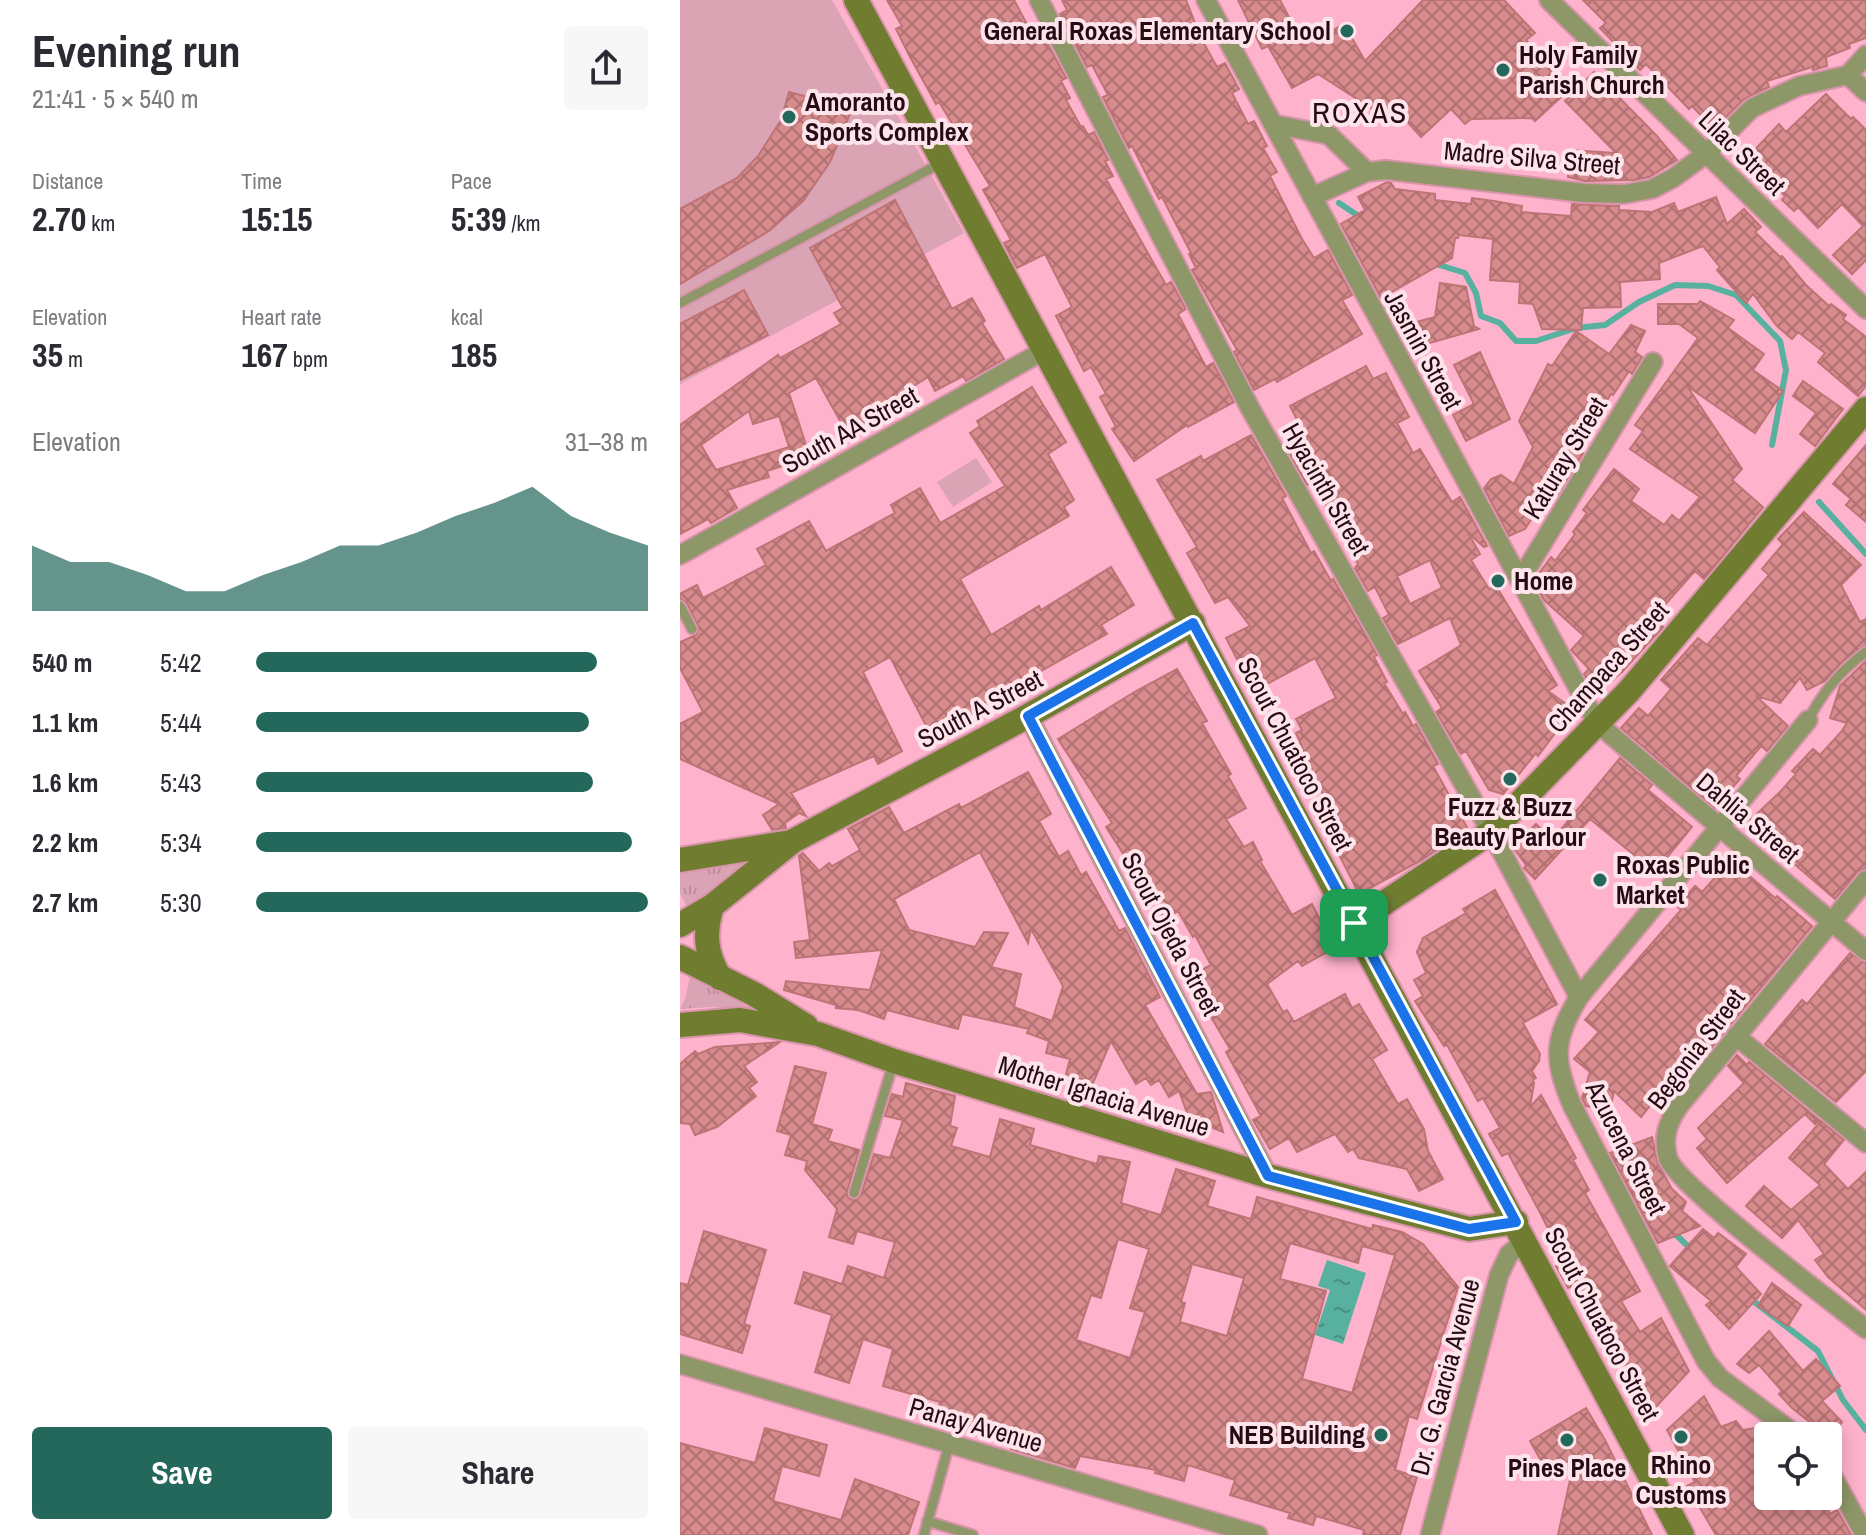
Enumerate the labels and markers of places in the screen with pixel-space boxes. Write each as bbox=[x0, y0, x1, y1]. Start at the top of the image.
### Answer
place label: General Roxas Elementary School bbox=[984, 13, 1331, 48]
marker: General Roxas Elementary School bbox=[1338, 22, 1356, 40]
place label: Holy Family Parish Church bbox=[1519, 37, 1665, 102]
marker: Holy Family Parish Church bbox=[1494, 61, 1512, 79]
place label: Amoranto Sports Complex bbox=[805, 84, 969, 149]
marker: Amoranto Sports Complex bbox=[780, 108, 798, 126]
place label: Home bbox=[1514, 563, 1573, 598]
marker: Home bbox=[1489, 572, 1507, 590]
marker: Fuzz & Buzz Beauty Parlour bbox=[1501, 770, 1519, 788]
place label: Fuzz & Buzz Beauty Parlour bbox=[1434, 789, 1587, 854]
place label: Roxas Public Market bbox=[1616, 847, 1750, 912]
marker: Roxas Public Market bbox=[1591, 871, 1609, 889]
pin bbox=[1320, 889, 1388, 957]
place label: NEB Building bbox=[1229, 1417, 1365, 1452]
marker: NEB Building bbox=[1372, 1426, 1390, 1444]
marker: Rhino Customs bbox=[1672, 1428, 1690, 1446]
marker: Pines Place bbox=[1558, 1431, 1576, 1449]
place label: Rhino Customs bbox=[1635, 1447, 1727, 1512]
place label: Pines Place bbox=[1508, 1450, 1626, 1485]

